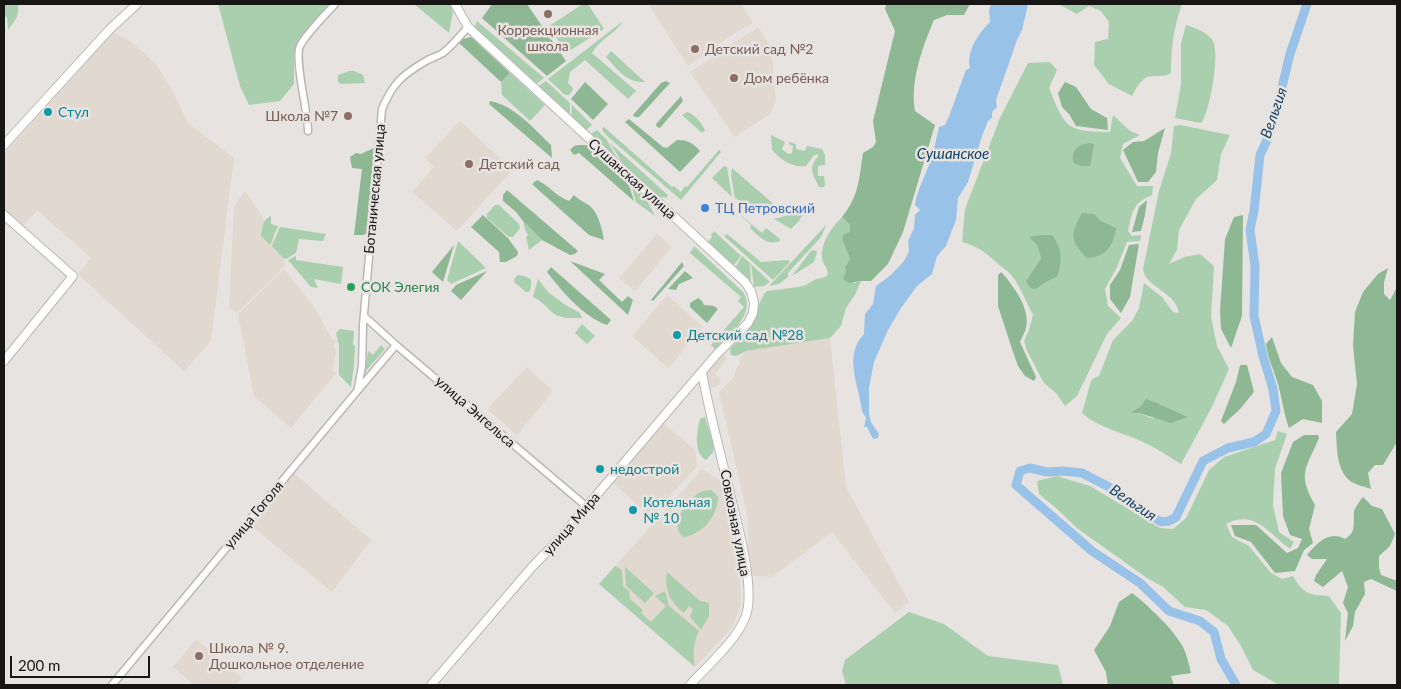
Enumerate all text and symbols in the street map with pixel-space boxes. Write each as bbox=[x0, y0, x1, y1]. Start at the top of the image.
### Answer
marker: Коррекционная школа bbox=[542, 8, 554, 20]
place label: Коррекционная школа bbox=[497, 22, 599, 54]
place label: Детский сад №2 bbox=[705, 41, 813, 57]
marker: Детский сад №2 bbox=[689, 43, 701, 55]
place label: Дом ребёнка bbox=[744, 70, 829, 86]
marker: Дом ребёнка bbox=[728, 72, 740, 84]
water label: Вельгия bbox=[1257, 85, 1291, 141]
place label: Стул bbox=[58, 104, 89, 120]
marker: Стул bbox=[42, 106, 54, 118]
place label: Школа №7 bbox=[265, 108, 338, 124]
marker: Школа №7 bbox=[342, 110, 354, 122]
street label: Ботаническая улица bbox=[361, 123, 389, 255]
street label: Сушанская улица bbox=[585, 135, 679, 223]
water label: Сушанское bbox=[917, 145, 989, 163]
place label: Детский сад bbox=[479, 156, 560, 172]
marker: Детский сад bbox=[463, 158, 475, 170]
place label: ТЦ Петровский bbox=[715, 200, 815, 216]
marker: ТЦ Петровский bbox=[699, 202, 711, 214]
place label: СОК Элегия bbox=[361, 279, 439, 295]
marker: СОК Элегия bbox=[345, 281, 357, 293]
place label: Детский сад №28 bbox=[687, 327, 804, 343]
marker: Детский сад №28 bbox=[671, 329, 683, 341]
street label: улица Энгельса bbox=[432, 373, 518, 451]
place label: недострой bbox=[610, 461, 679, 477]
marker: недострой bbox=[594, 463, 606, 475]
street label: Совхозная улица bbox=[716, 468, 754, 578]
street label: улица Гоголя bbox=[221, 478, 287, 552]
water label: Вельгия bbox=[1106, 481, 1160, 525]
street label: улица Мира bbox=[540, 489, 604, 559]
place label: Котельная № 10 bbox=[643, 494, 710, 526]
marker: Котельная № 10 bbox=[627, 504, 639, 516]
place label: Школа № 9. Дошкольное отделение bbox=[209, 640, 364, 672]
scale bar bbox=[12, 646, 152, 678]
marker: Школа № 9. Дошкольное отделение bbox=[193, 650, 205, 662]
text: 200 m bbox=[18, 656, 60, 674]

